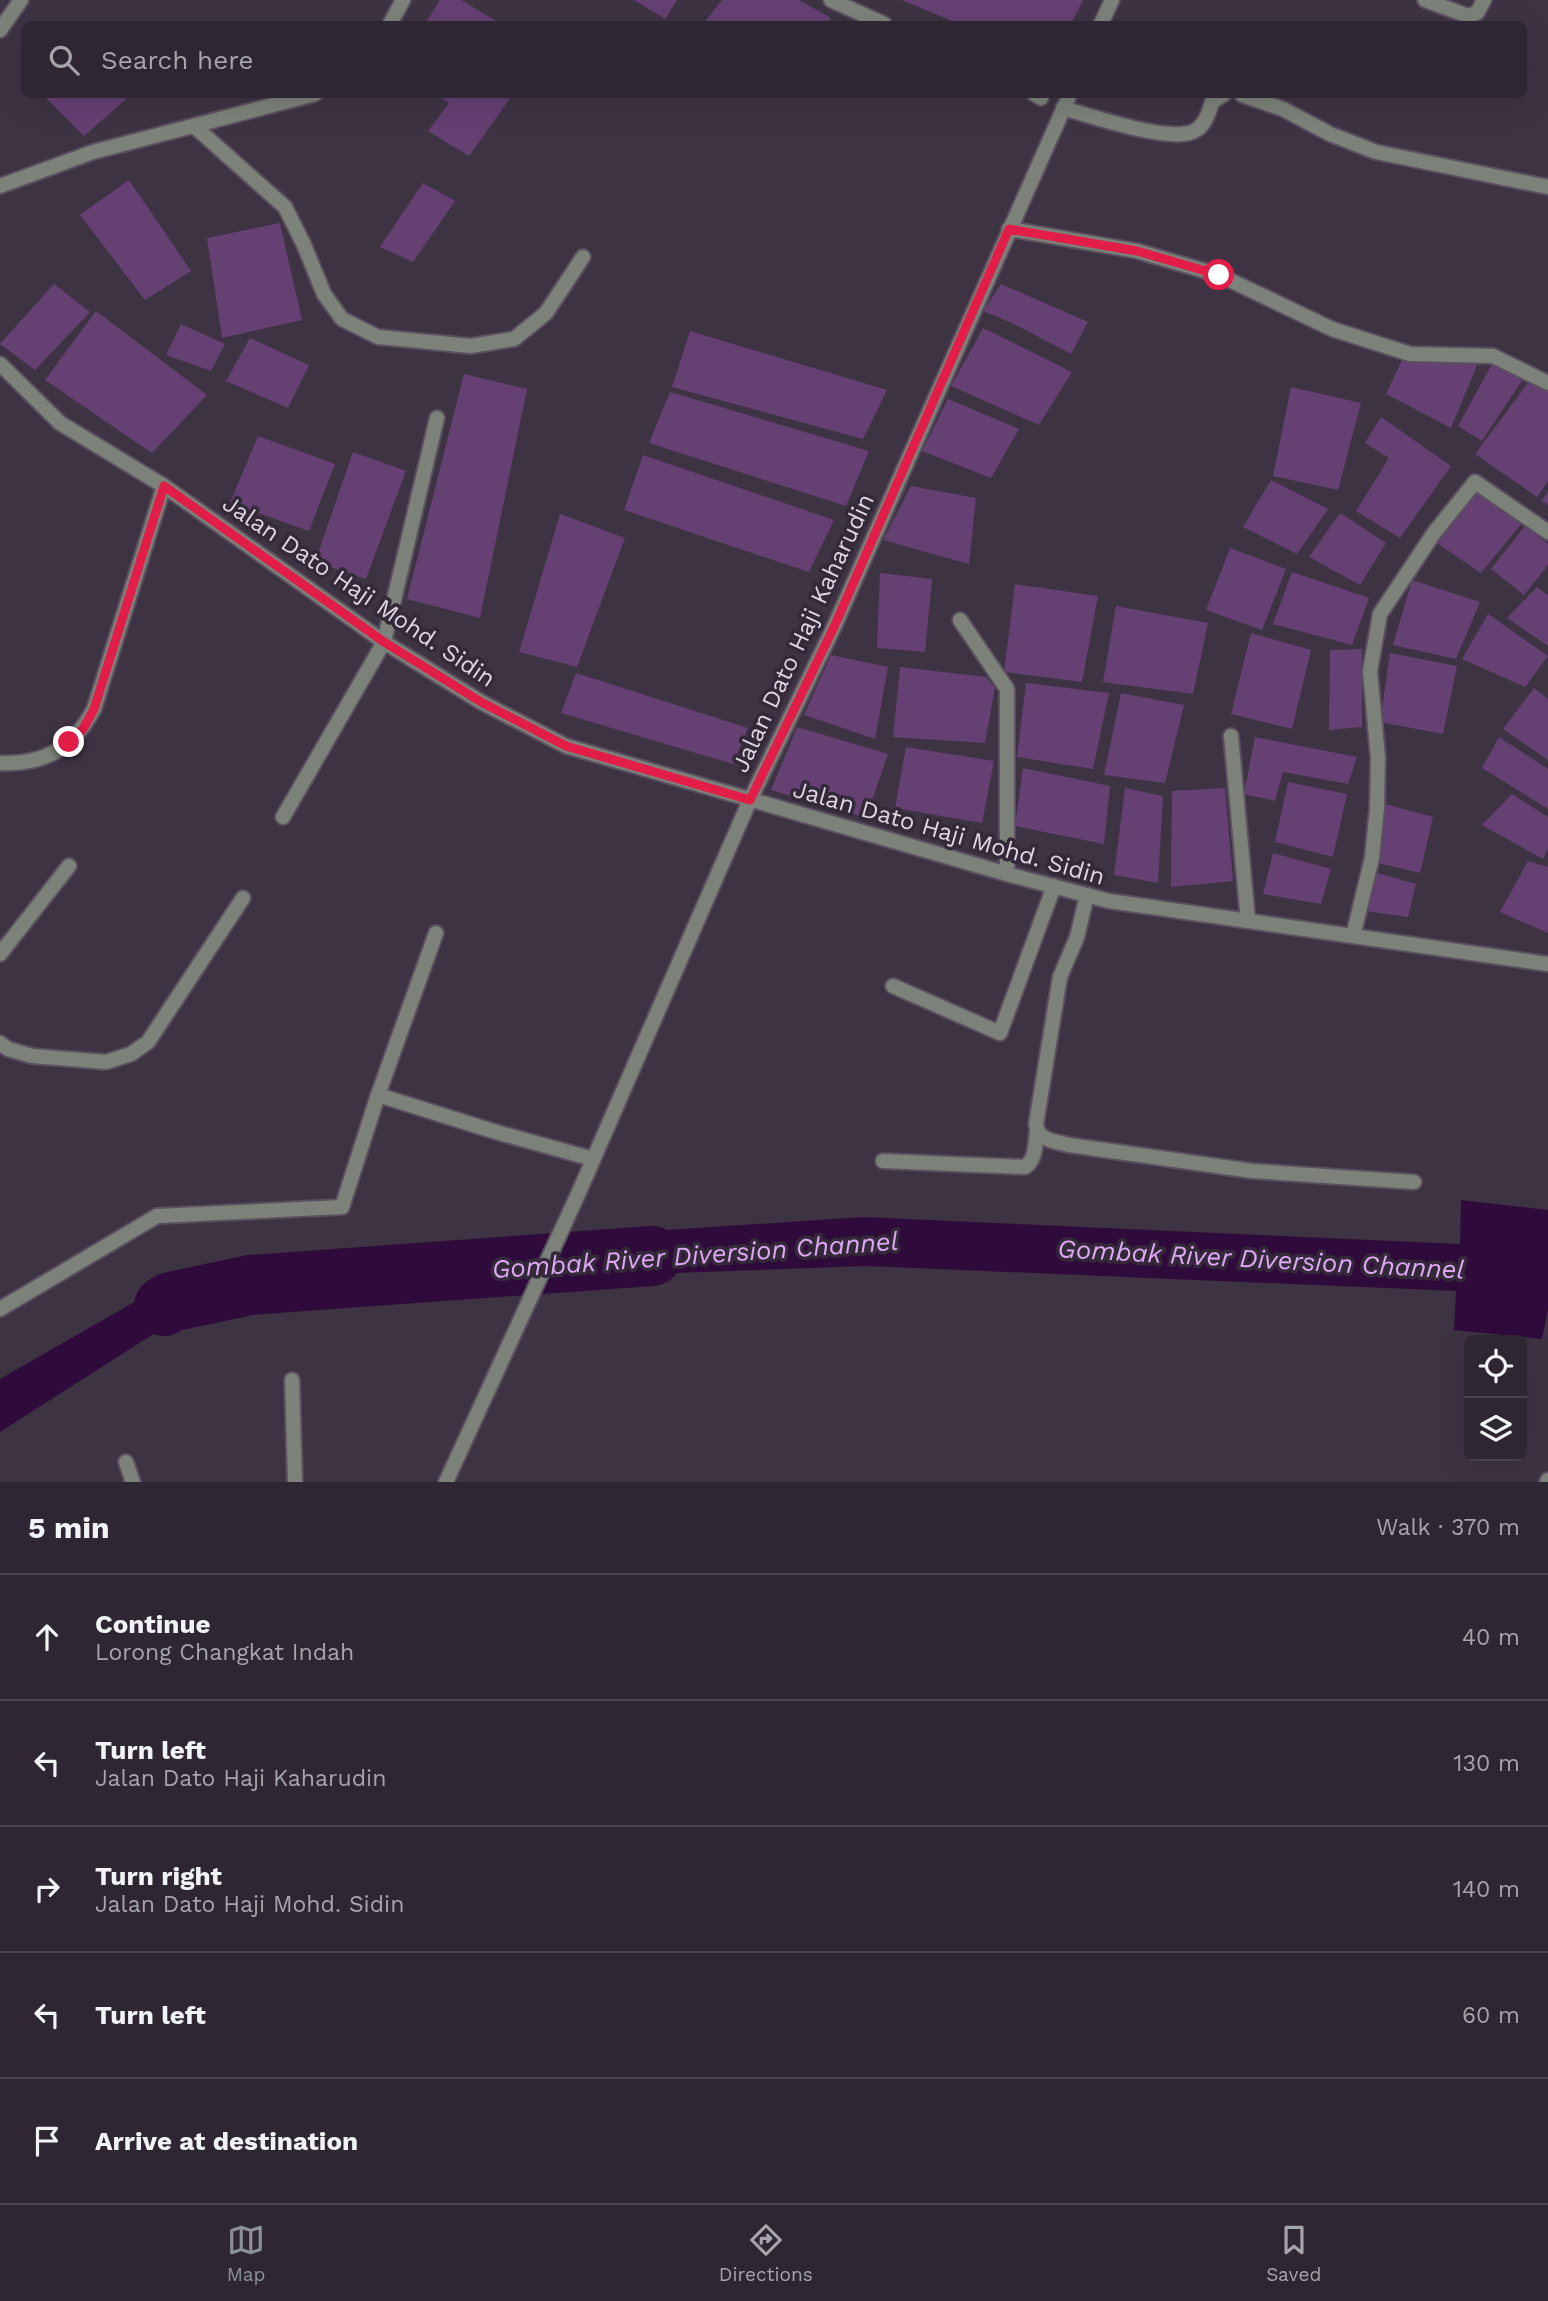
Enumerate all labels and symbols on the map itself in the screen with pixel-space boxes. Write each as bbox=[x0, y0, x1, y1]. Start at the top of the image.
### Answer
route start bbox=[1203, 259, 1234, 290]
street label: Jalan Dato Haji Mohd. Sidin bbox=[217, 489, 501, 693]
street label: Jalan Dato Haji Kaharudin bbox=[726, 489, 880, 777]
route end bbox=[53, 726, 84, 757]
street label: Jalan Dato Haji Mohd. Sidin bbox=[790, 775, 1108, 891]
water label: Gombak River Diversion Channel bbox=[491, 1226, 899, 1284]
water label: Gombak River Diversion Channel bbox=[1057, 1233, 1465, 1285]

